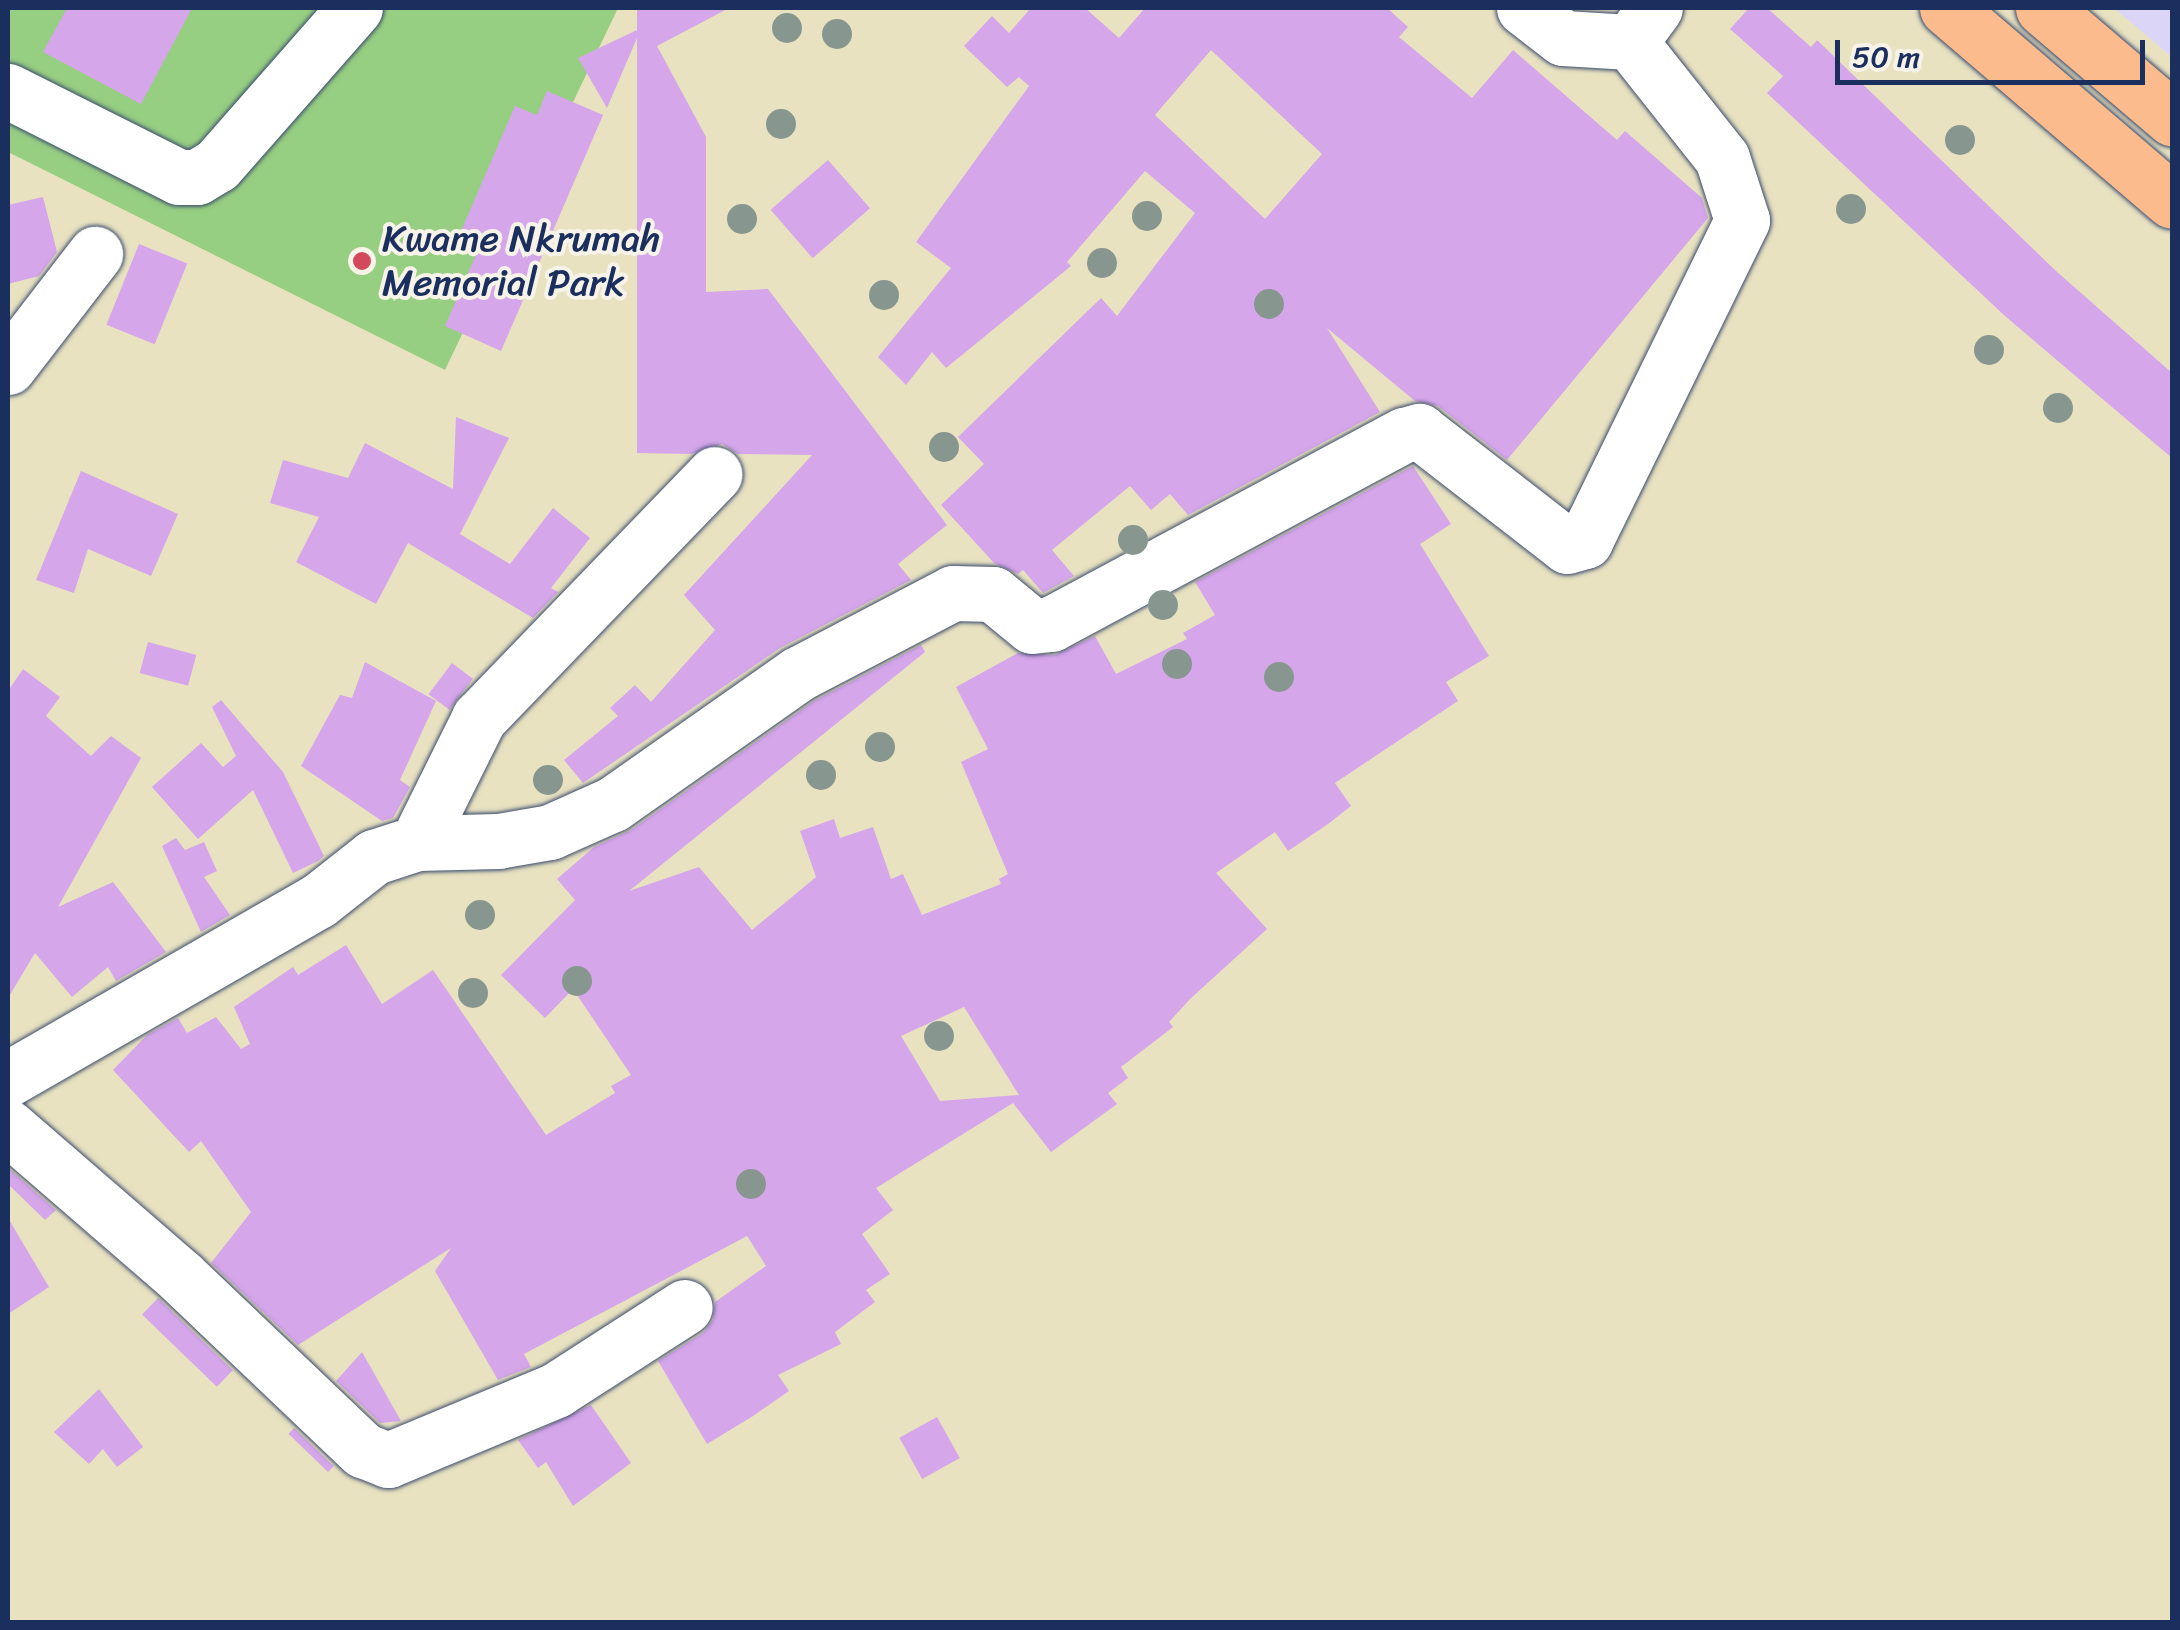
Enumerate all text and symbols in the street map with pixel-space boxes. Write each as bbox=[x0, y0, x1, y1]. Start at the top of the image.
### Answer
scale bar bbox=[1840, 20, 2150, 82]
text: 50 m bbox=[1852, 30, 1920, 84]
place label: Kwame Nkrumah Memorial Park bbox=[382, 216, 660, 306]
marker: Kwame Nkrumah Memorial Park bbox=[351, 250, 373, 272]

